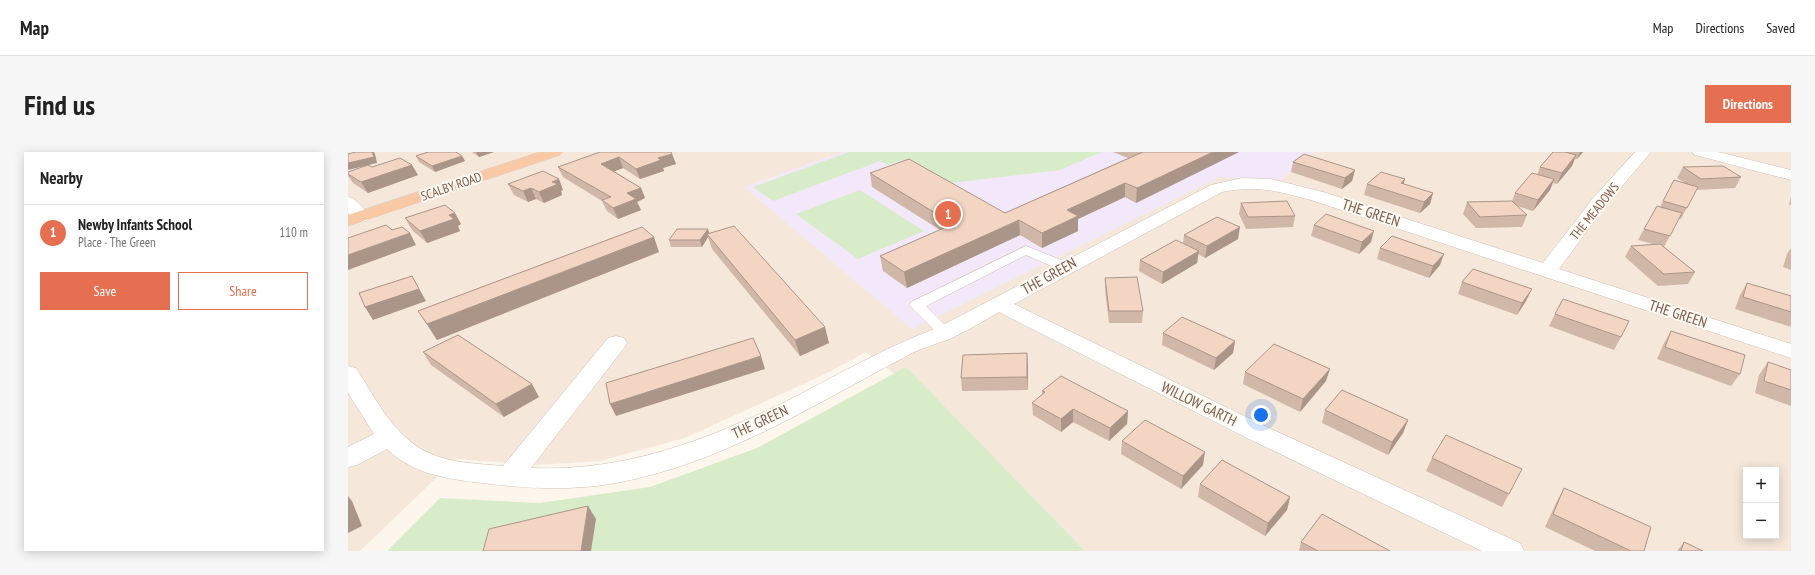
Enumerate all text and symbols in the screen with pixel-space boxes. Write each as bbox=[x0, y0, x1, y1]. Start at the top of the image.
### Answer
text: Map bbox=[20, 16, 49, 40]
text: Map bbox=[1653, 19, 1673, 37]
text: Directions bbox=[1695, 19, 1744, 37]
text: Saved bbox=[1766, 19, 1795, 37]
button: Directions bbox=[1705, 85, 1791, 123]
text: Find us bbox=[24, 86, 95, 123]
text: Nearby bbox=[40, 167, 83, 189]
street label: SCALBY ROAD bbox=[419, 168, 484, 205]
street label: THE MEADOWS bbox=[1566, 179, 1623, 244]
street label: THE GREEN bbox=[1340, 194, 1403, 231]
pin: 1 bbox=[935, 199, 961, 229]
text: Newby Infants School bbox=[78, 215, 192, 234]
text: 1 bbox=[50, 224, 56, 241]
text: 110 m bbox=[279, 224, 308, 241]
text: Place · The Green bbox=[78, 234, 156, 251]
street label: THE GREEN bbox=[1018, 253, 1080, 298]
button: Save bbox=[40, 272, 170, 310]
button: Share bbox=[178, 272, 308, 310]
street label: THE GREEN bbox=[1647, 295, 1710, 332]
street label: WILLOW GARTH bbox=[1158, 377, 1240, 430]
street label: THE GREEN bbox=[729, 400, 791, 443]
your location bbox=[1251, 405, 1271, 425]
map controls bbox=[1743, 467, 1779, 539]
button: + bbox=[1743, 467, 1779, 503]
button: − bbox=[1743, 503, 1779, 539]

